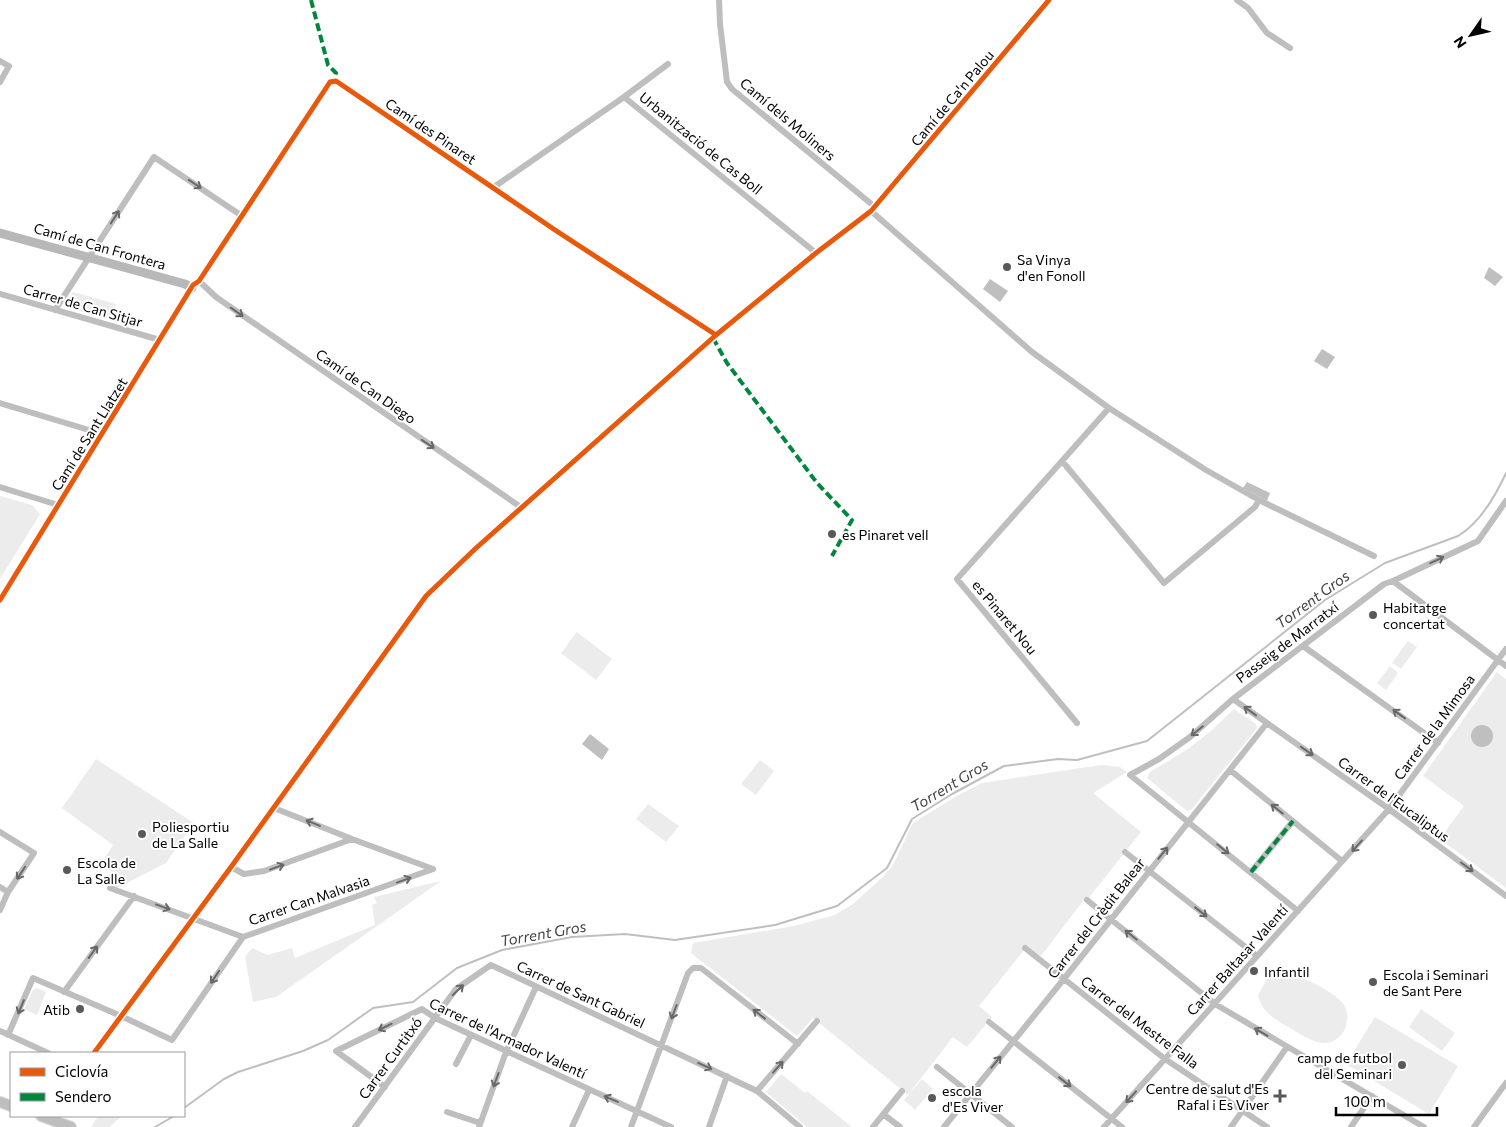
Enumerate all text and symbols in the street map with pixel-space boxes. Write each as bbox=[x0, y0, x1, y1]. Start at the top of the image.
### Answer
north arrow bbox=[1446, 10, 1496, 60]
text: N bbox=[1450, 33, 1470, 52]
street label: Camí de Ca'n Palou bbox=[907, 47, 997, 149]
street label: Camí dels Moliners bbox=[737, 74, 839, 164]
street label: Urbanització de Cas Boll bbox=[636, 88, 766, 198]
street label: Camí des Pinaret bbox=[382, 94, 480, 168]
one-way arrow bbox=[187, 179, 201, 189]
one-way arrow bbox=[111, 211, 121, 225]
street label: Camí de Can Frontera bbox=[32, 219, 168, 273]
place label: Sa Vinya d'en Fonoll bbox=[1017, 251, 1086, 284]
marker: Sa Vinya d'en Fonoll bbox=[1001, 261, 1013, 273]
street label: Carrer de Can Sitjar bbox=[21, 280, 145, 330]
one-way arrow bbox=[230, 307, 244, 317]
street label: Camí de Can Diego bbox=[313, 345, 419, 427]
street label: Camí de Sant Llatzet bbox=[47, 374, 131, 494]
one-way arrow bbox=[421, 439, 435, 449]
place label: es Pinaret vell bbox=[842, 526, 929, 543]
marker: es Pinaret vell bbox=[826, 528, 838, 540]
one-way arrow bbox=[1429, 555, 1444, 565]
water label: Torrent Gros bbox=[1271, 566, 1353, 632]
street label: es Pinaret Nou bbox=[969, 576, 1041, 658]
street label: Passeig de Marratxí bbox=[1232, 598, 1342, 686]
place label: Habitatge concertat bbox=[1383, 599, 1446, 632]
marker: Habitatge concertat bbox=[1367, 609, 1379, 621]
street label: Carrer de la Mimosa bbox=[1390, 671, 1478, 783]
one-way arrow bbox=[1243, 706, 1257, 716]
one-way arrow bbox=[1392, 709, 1406, 719]
one-way arrow bbox=[1191, 726, 1204, 737]
one-way arrow bbox=[1300, 746, 1314, 756]
street label: Carrer de l'Eucaliptus bbox=[1335, 753, 1453, 845]
water label: Torrent Gros bbox=[907, 755, 991, 815]
one-way arrow bbox=[1271, 803, 1284, 814]
place label: Poliesportiu de La Salle bbox=[152, 818, 229, 851]
one-way arrow bbox=[306, 818, 321, 827]
marker: Poliesportiu de La Salle bbox=[136, 828, 148, 840]
one-way arrow bbox=[1351, 839, 1362, 852]
one-way arrow bbox=[1216, 843, 1229, 854]
one-way arrow bbox=[1158, 847, 1169, 860]
place label: Escola de La Salle bbox=[77, 854, 136, 887]
street label: Carrer del Crèdit Balear bbox=[1044, 854, 1148, 981]
one-way arrow bbox=[269, 861, 284, 871]
one-way arrow bbox=[1459, 862, 1473, 872]
marker: Escola de La Salle bbox=[61, 864, 73, 876]
one-way arrow bbox=[15, 865, 25, 879]
street label: Carrer Can Malvasia bbox=[246, 871, 372, 929]
one-way arrow bbox=[396, 875, 411, 884]
street label: Carrer Baltasar Valentí bbox=[1183, 901, 1291, 1019]
one-way arrow bbox=[155, 903, 171, 912]
one-way arrow bbox=[1194, 906, 1207, 917]
water label: Torrent Gros bbox=[499, 917, 588, 949]
one-way arrow bbox=[1125, 930, 1138, 941]
one-way arrow bbox=[88, 945, 98, 959]
street label: Carrer de Sant Gabriel bbox=[514, 957, 648, 1031]
place label: Infantil bbox=[1264, 963, 1310, 980]
marker: Infantil bbox=[1248, 965, 1260, 977]
place label: Escola i Seminari de Sant Pere bbox=[1383, 966, 1489, 999]
one-way arrow bbox=[210, 970, 220, 984]
street label: Carrer del Mestre Falla bbox=[1078, 972, 1202, 1072]
marker: Escola i Seminari de Sant Pere bbox=[1367, 976, 1379, 988]
one-way arrow bbox=[451, 984, 464, 996]
street label: Carrer de l'Armador Valentí bbox=[427, 994, 590, 1082]
one-way arrow bbox=[15, 999, 25, 1014]
place label: Atib bbox=[43, 1001, 70, 1018]
marker: Atib bbox=[74, 1003, 86, 1015]
one-way arrow bbox=[669, 1004, 678, 1019]
one-way arrow bbox=[753, 1008, 766, 1019]
street label: Carrer Curtitxó bbox=[355, 1014, 425, 1102]
one-way arrow bbox=[378, 1023, 393, 1032]
one-way arrow bbox=[1255, 1026, 1269, 1036]
place label: camp de futbol del Seminari bbox=[1297, 1049, 1392, 1082]
legend bbox=[10, 1052, 185, 1117]
one-way arrow bbox=[991, 1056, 1002, 1069]
marker: camp de futbol del Seminari bbox=[1396, 1059, 1408, 1071]
one-way arrow bbox=[698, 1061, 713, 1071]
one-way arrow bbox=[772, 1061, 783, 1074]
text: Ciclovía bbox=[55, 1062, 108, 1080]
one-way arrow bbox=[491, 1072, 500, 1087]
one-way arrow bbox=[1058, 1076, 1071, 1087]
place label: Centre de salut d'Es Rafal i Es Viver bbox=[1146, 1080, 1269, 1113]
place label: escola d'Es Viver bbox=[942, 1082, 1004, 1115]
scale bar bbox=[1336, 1084, 1437, 1116]
text: Sendero bbox=[55, 1087, 112, 1105]
marker: Centre de salut d'Es Rafal i Es Viver bbox=[1273, 1089, 1287, 1103]
one-way arrow bbox=[1126, 1090, 1137, 1103]
marker: escola d'Es Viver bbox=[926, 1092, 938, 1104]
text: 100 m bbox=[1344, 1092, 1386, 1110]
one-way arrow bbox=[604, 1094, 619, 1104]

